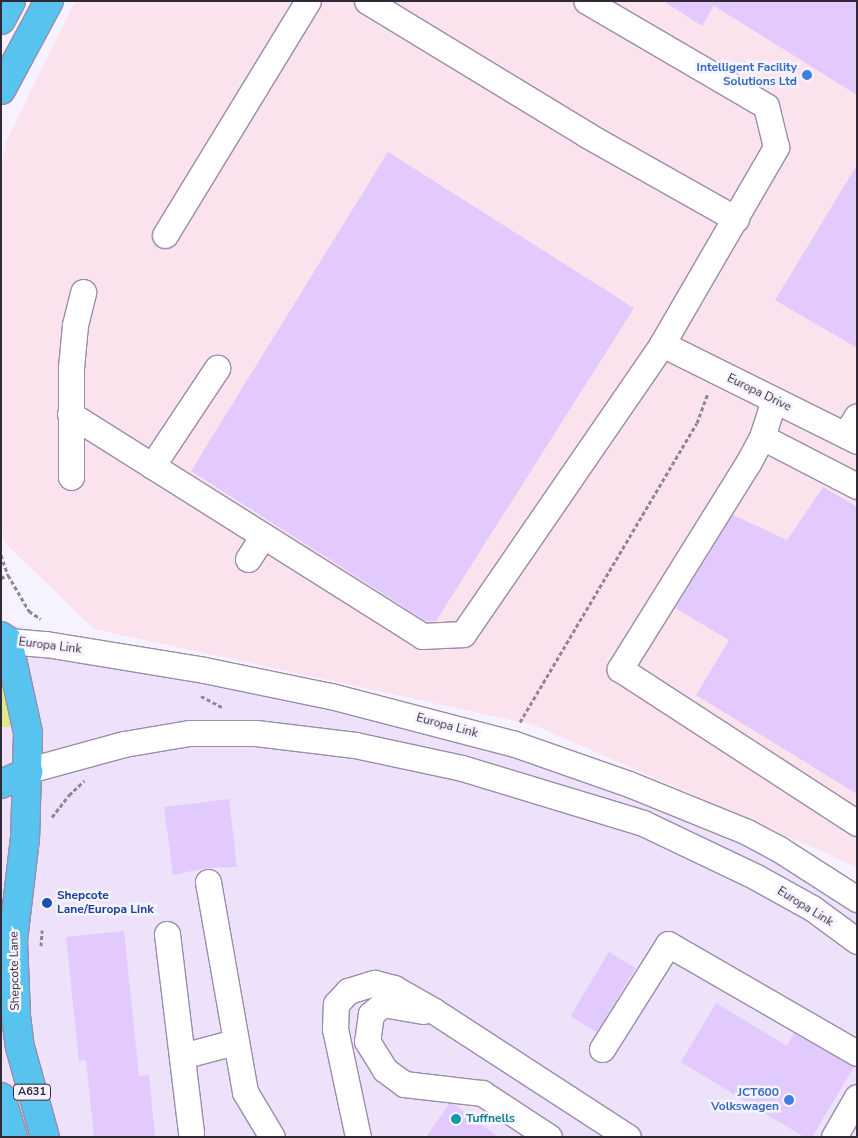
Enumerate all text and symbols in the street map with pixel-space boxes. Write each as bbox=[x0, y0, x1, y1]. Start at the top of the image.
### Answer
place label: Intelligent Facility Solutions Ltd bbox=[697, 61, 797, 89]
marker: Intelligent Facility Solutions Ltd bbox=[801, 69, 813, 81]
street label: Europa Drive bbox=[725, 371, 793, 415]
street label: Europa Link bbox=[18, 635, 82, 657]
street label: Europa Link bbox=[415, 711, 479, 741]
street label: Europa Link bbox=[774, 884, 836, 930]
place label: Shepcote Lane/Europa Link bbox=[57, 889, 154, 917]
marker: Shepcote Lane/Europa Link bbox=[41, 897, 53, 909]
street label: Shepcote Lane bbox=[7, 931, 23, 1011]
road number: A631 bbox=[12, 1084, 52, 1100]
place label: JCT600 Volkswagen bbox=[711, 1086, 779, 1114]
marker: JCT600 Volkswagen bbox=[783, 1094, 795, 1106]
place label: Tuffnells bbox=[466, 1112, 515, 1126]
marker: Tuffnells bbox=[450, 1113, 462, 1125]

